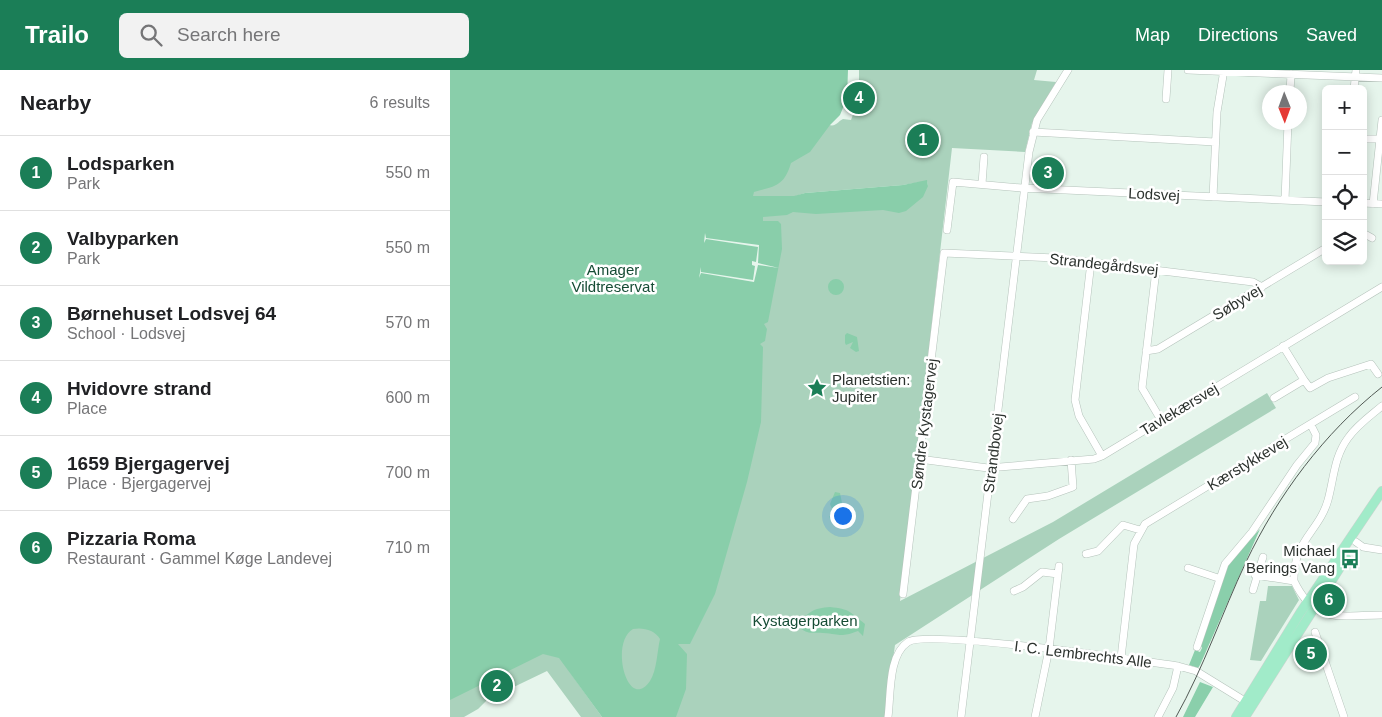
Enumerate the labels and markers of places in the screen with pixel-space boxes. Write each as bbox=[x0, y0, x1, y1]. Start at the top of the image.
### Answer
pin: 4 bbox=[843, 79, 875, 117]
pin: 1 bbox=[907, 121, 939, 159]
pin: 3 bbox=[1032, 154, 1064, 192]
place label: Planetstien: Jupiter bbox=[832, 371, 910, 405]
place icon: Planetstien: Jupiter bbox=[806, 377, 828, 399]
place label: Michael Berings Vang bbox=[1246, 542, 1335, 576]
bus stop icon: Michael Berings Vang bbox=[1339, 548, 1361, 570]
pin: 6 bbox=[1313, 581, 1345, 619]
pin: 5 bbox=[1295, 635, 1327, 673]
pin: 2 bbox=[481, 667, 513, 705]

